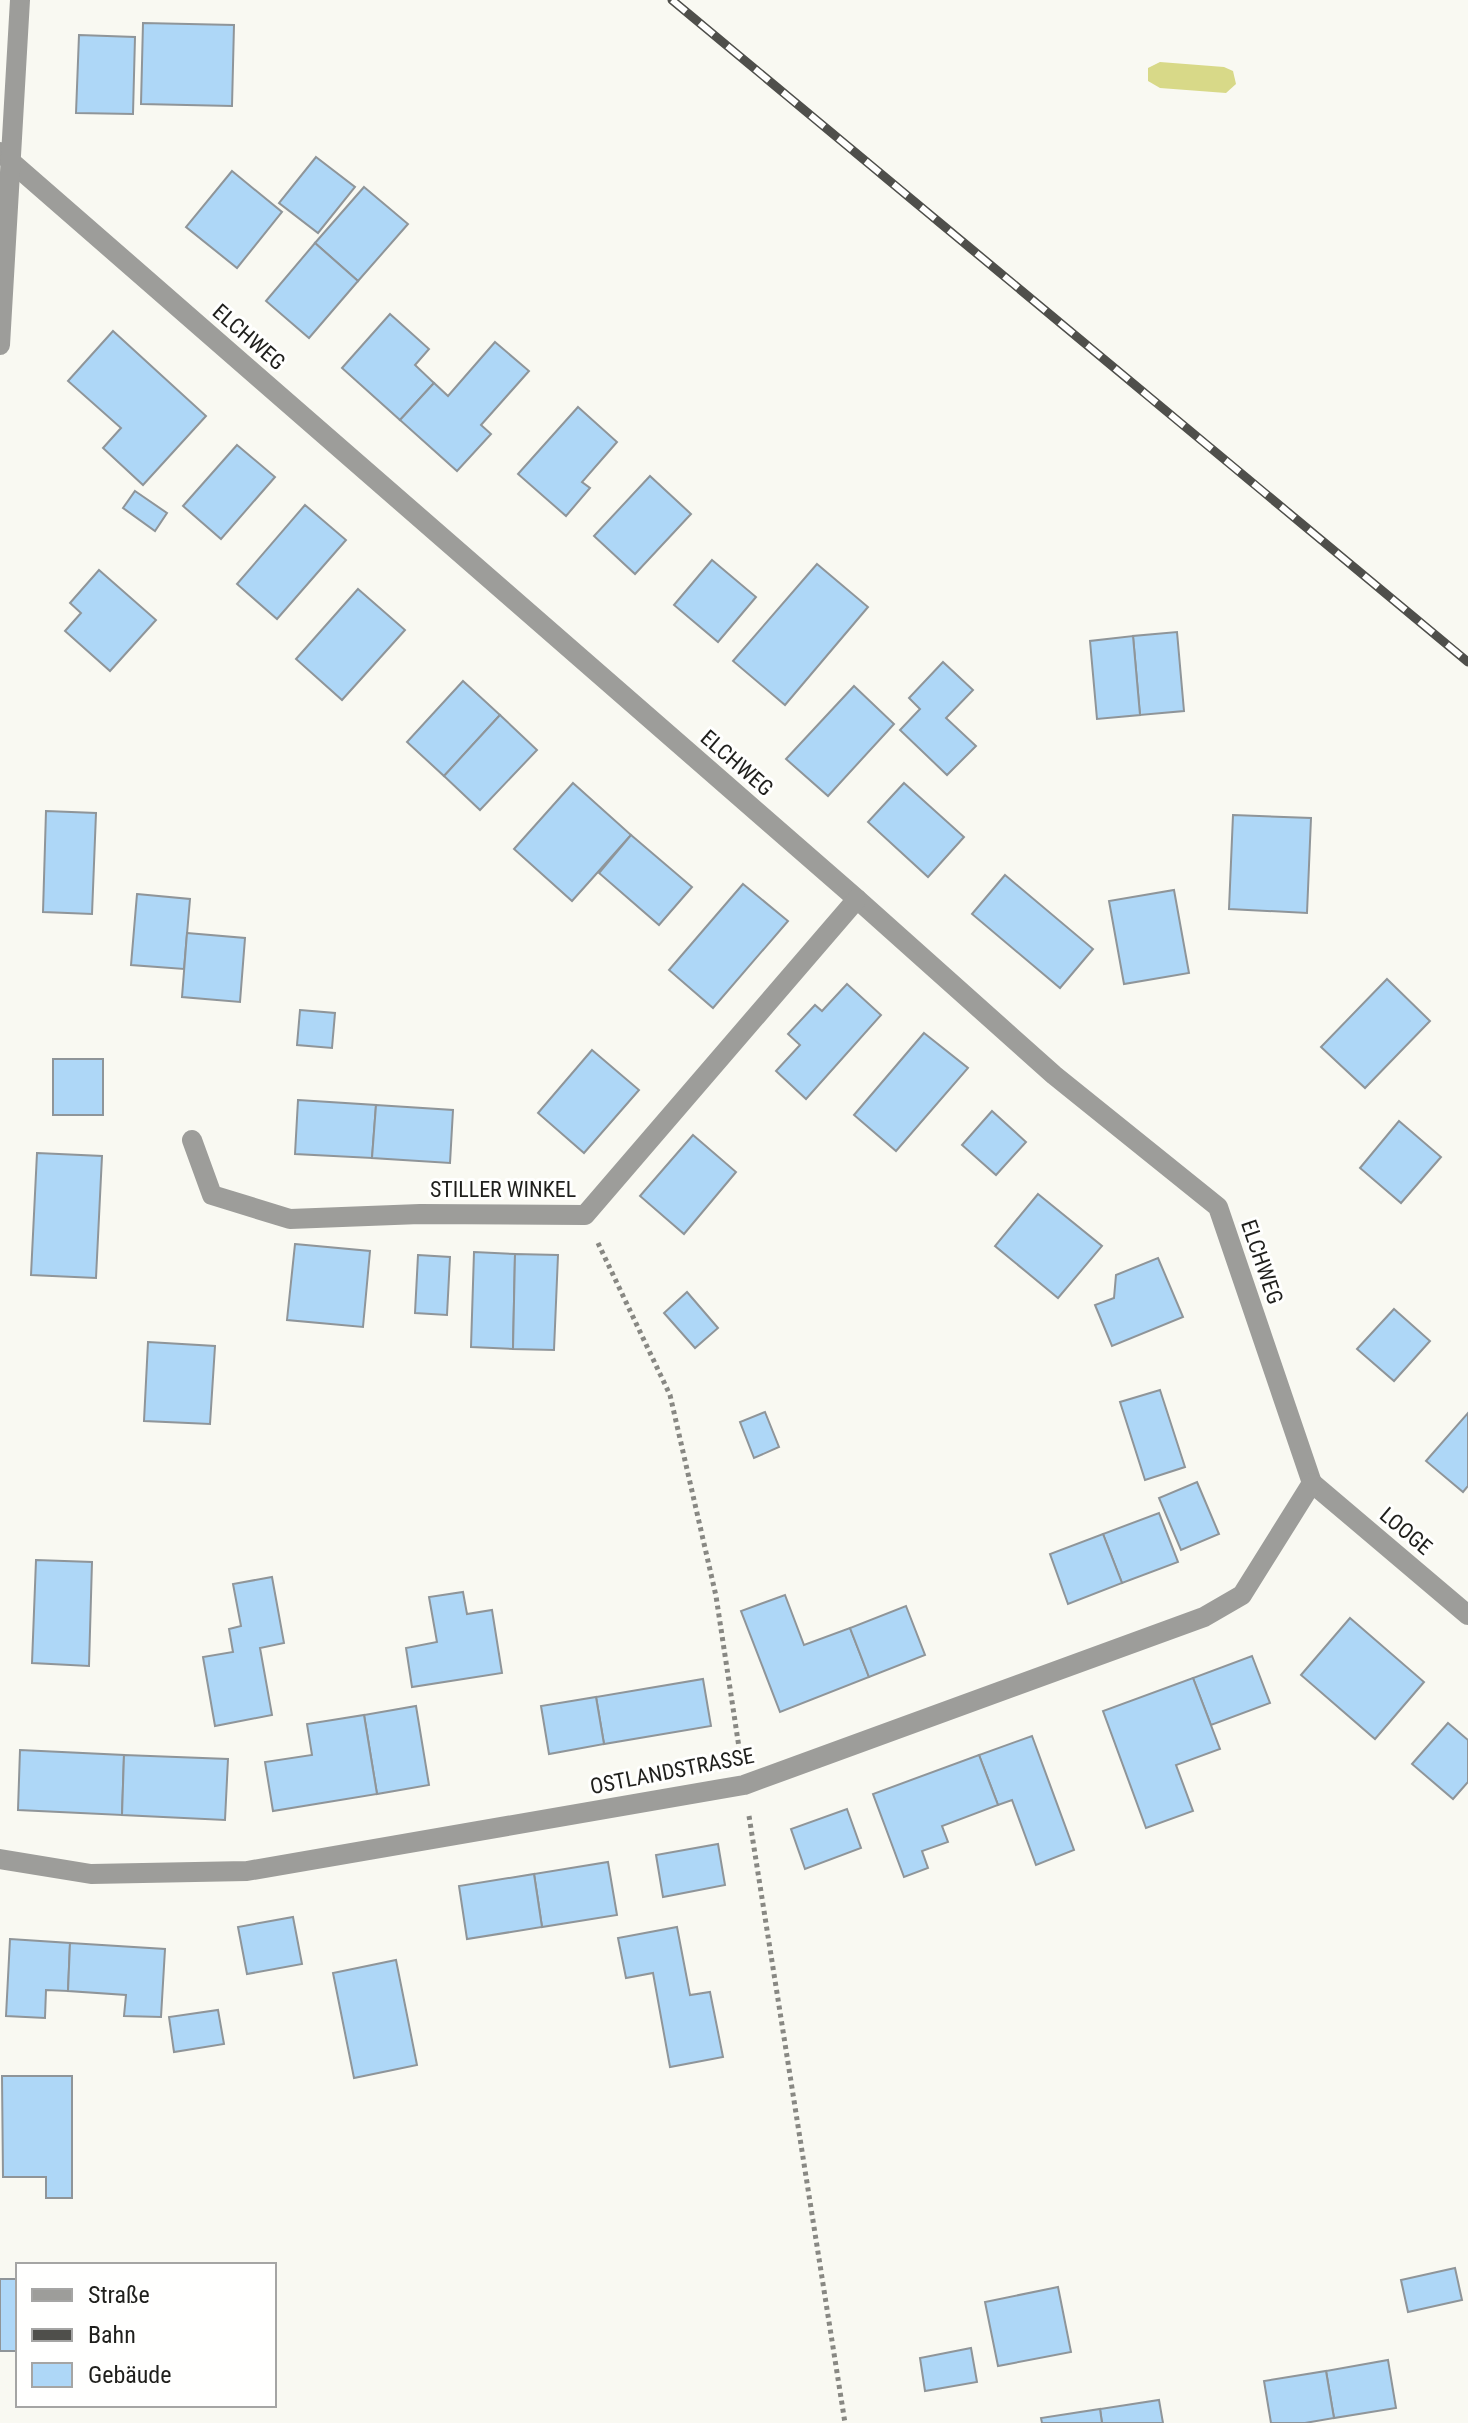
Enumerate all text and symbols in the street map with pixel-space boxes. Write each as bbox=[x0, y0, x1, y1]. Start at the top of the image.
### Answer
street label: ELCHWEG bbox=[208, 299, 290, 375]
street label: ELCHWEG bbox=[696, 725, 778, 801]
street label: STILLER WINKEL bbox=[430, 1177, 576, 1202]
street label: ELCHWEG bbox=[1236, 1217, 1288, 1307]
street label: LOOGE bbox=[1375, 1502, 1437, 1560]
street label: OSTLANDSTRASSE bbox=[588, 1743, 756, 1799]
legend bbox=[16, 2263, 276, 2407]
text: Straße bbox=[88, 2281, 150, 2309]
text: Bahn bbox=[88, 2321, 136, 2349]
text: Gebäude bbox=[88, 2361, 172, 2389]

